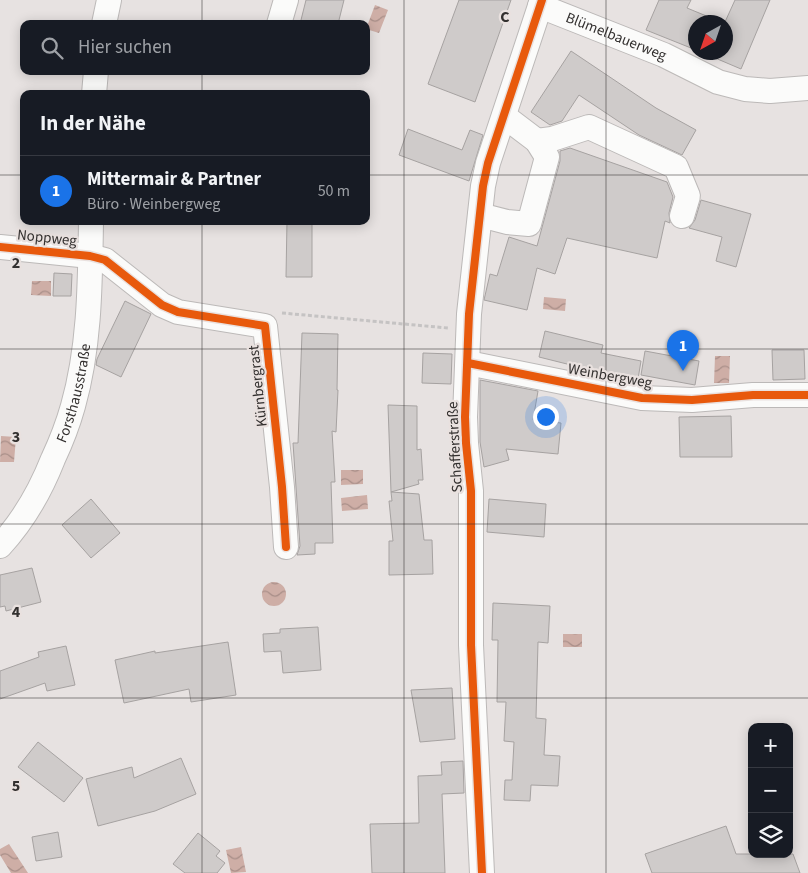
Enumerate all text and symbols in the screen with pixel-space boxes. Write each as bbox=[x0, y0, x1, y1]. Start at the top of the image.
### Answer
text: C bbox=[500, 6, 510, 28]
street label: Blümelbauerweg bbox=[563, 7, 670, 66]
north arrow bbox=[688, 15, 733, 60]
search box bbox=[20, 20, 370, 75]
icon: search bbox=[38, 34, 66, 62]
text: Hier suchen bbox=[78, 34, 172, 61]
text: In der Nähe bbox=[40, 108, 146, 138]
text: Mittermair & Partner bbox=[87, 166, 261, 193]
text: 1 bbox=[52, 180, 60, 202]
text: 50 m bbox=[318, 180, 350, 202]
text: Büro · Weinbergweg bbox=[87, 193, 220, 215]
street label: Noppweg bbox=[16, 224, 78, 252]
text: 2 bbox=[12, 252, 20, 274]
pin: 1 bbox=[667, 330, 699, 371]
street label: Forsthausstraße bbox=[51, 342, 96, 446]
street label: Kürnbergrast bbox=[243, 344, 273, 428]
street label: Weinbergweg bbox=[566, 358, 654, 394]
street label: Schafferstraße bbox=[442, 401, 468, 493]
your location bbox=[533, 404, 559, 430]
text: 3 bbox=[12, 426, 20, 448]
text: 4 bbox=[12, 601, 21, 623]
map controls bbox=[748, 723, 793, 858]
button: + bbox=[748, 723, 793, 768]
button: − bbox=[748, 768, 793, 813]
text: 5 bbox=[12, 775, 20, 797]
button: layers bbox=[748, 813, 793, 858]

